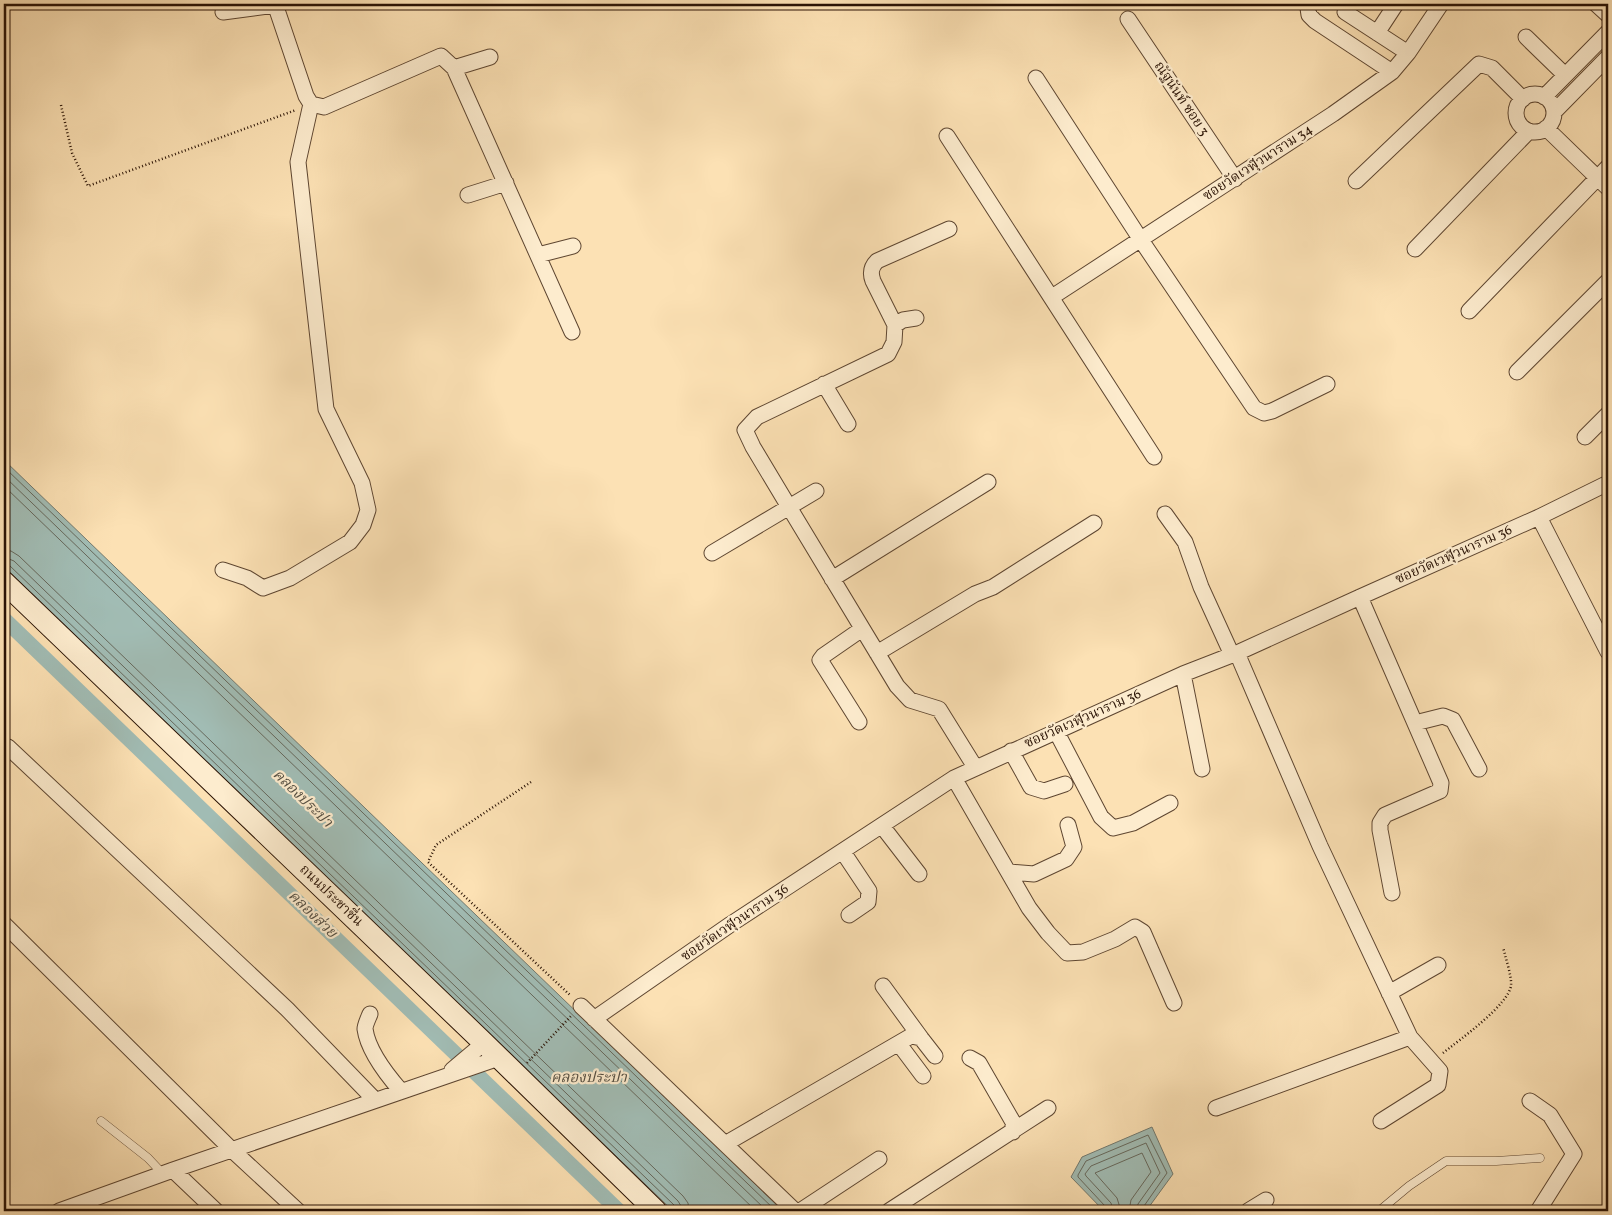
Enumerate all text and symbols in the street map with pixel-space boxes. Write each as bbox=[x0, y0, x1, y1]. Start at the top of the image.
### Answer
street label: ณัฐนันท์ ซอย 3 bbox=[1149, 57, 1214, 140]
street label: ซอยวัดเวฬุวนาราม 34 bbox=[1199, 120, 1317, 206]
street label: ซอยวัดเวฬุวนาราม 36 bbox=[1392, 521, 1516, 589]
street label: ซอยวัดเวฬุวนาราม 36 bbox=[1021, 685, 1145, 753]
water label: คลองประปา bbox=[267, 765, 337, 833]
street label: ถนนประชาชื่น bbox=[295, 859, 368, 931]
street label: ซอยวัดเวฬุวนาราม 36 bbox=[677, 880, 793, 966]
water label: คลองส่วย bbox=[283, 886, 342, 944]
water label: คลองประปา bbox=[551, 1068, 628, 1089]

